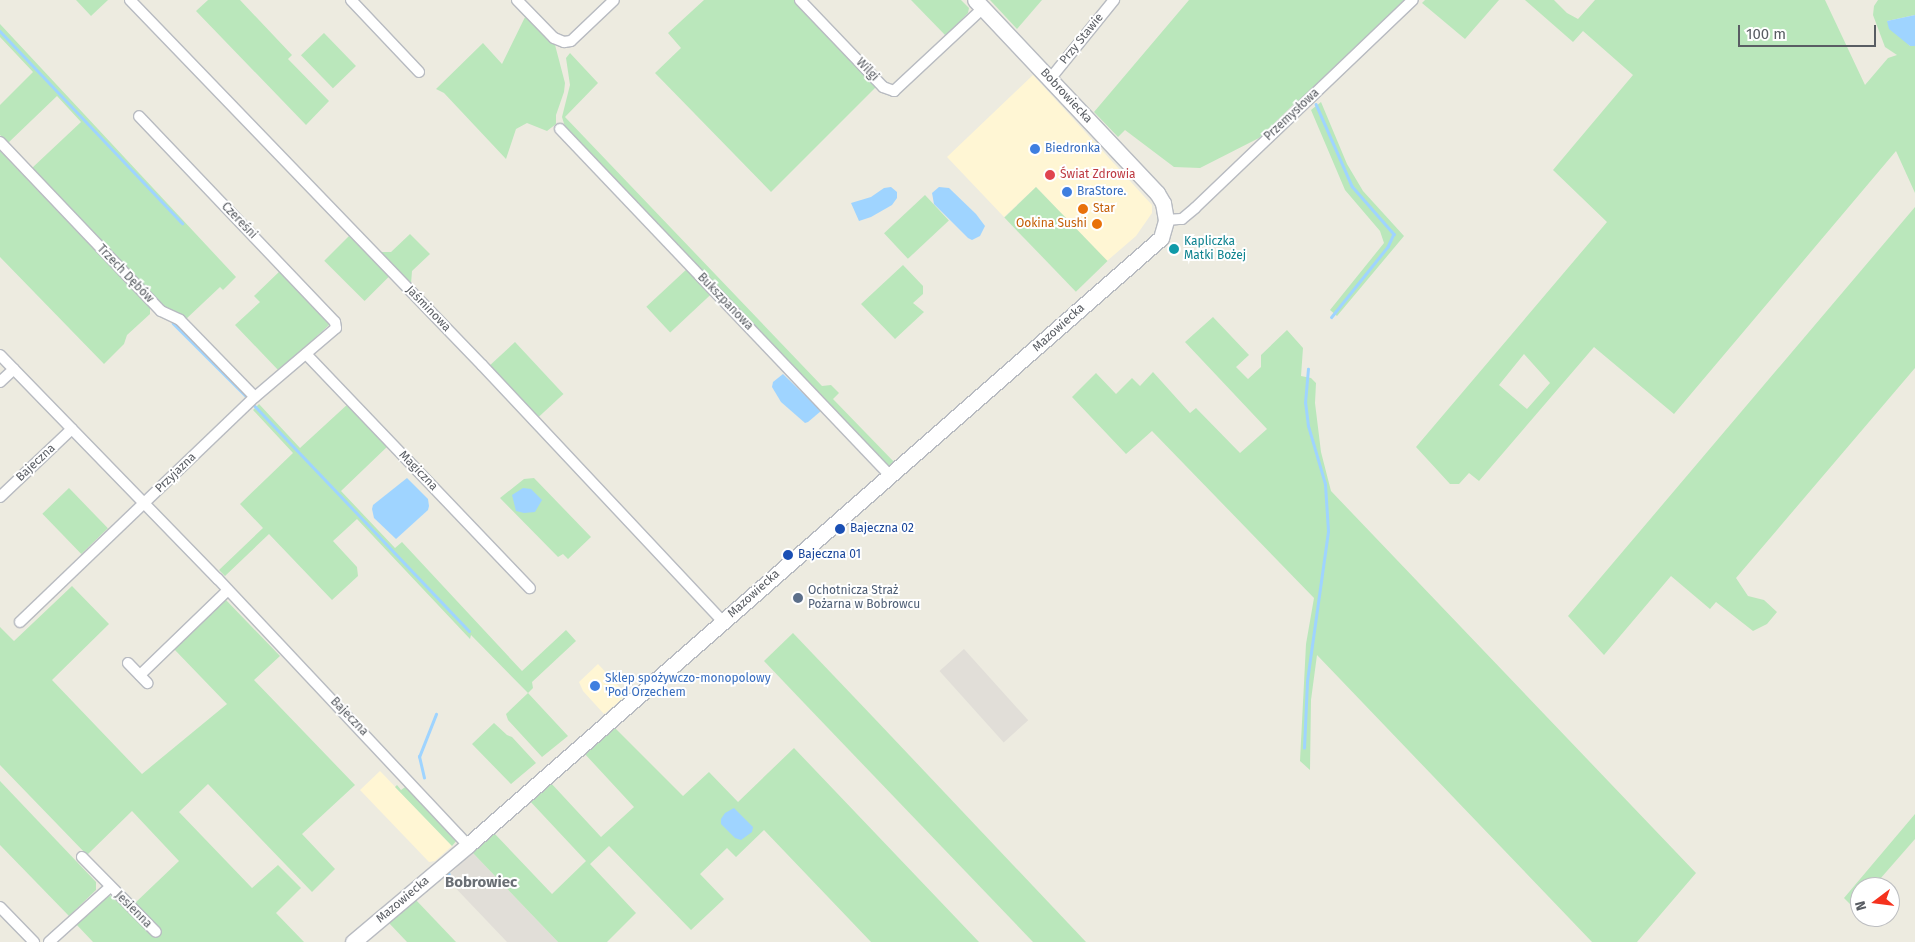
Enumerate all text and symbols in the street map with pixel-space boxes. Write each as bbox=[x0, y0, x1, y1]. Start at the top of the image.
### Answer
street label: Przy Stawie bbox=[1057, 11, 1107, 67]
scale bar bbox=[1740, 15, 1878, 47]
text: 100 m bbox=[1746, 25, 1786, 43]
street label: Wilgi bbox=[853, 55, 881, 85]
street label: Bobrowiecka bbox=[1037, 66, 1095, 126]
street label: Przemysłowa bbox=[1261, 86, 1323, 144]
place label: Biedronka bbox=[1045, 142, 1100, 156]
marker: Biedronka bbox=[1029, 143, 1041, 155]
place label: Świat Zdrowia bbox=[1060, 168, 1136, 182]
marker: Świat Zdrowia bbox=[1044, 169, 1056, 181]
place label: BraStore. bbox=[1077, 185, 1126, 199]
marker: BraStore. bbox=[1061, 186, 1073, 198]
street label: Czereśni bbox=[218, 200, 260, 242]
place label: Star bbox=[1093, 202, 1115, 216]
marker: Star bbox=[1077, 203, 1089, 215]
place label: Ookina Sushi bbox=[1016, 217, 1087, 231]
marker: Ookina Sushi bbox=[1091, 218, 1103, 230]
place label: Kapliczka Matki Bożej bbox=[1184, 235, 1246, 263]
street label: Trzech Dębów bbox=[94, 242, 156, 306]
marker: Kapliczka Matki Bożej bbox=[1168, 243, 1180, 255]
street label: Bukszpanowa bbox=[694, 270, 756, 334]
street label: Jaśminowa bbox=[403, 283, 453, 335]
street label: Mazowiecka bbox=[1030, 301, 1088, 355]
street label: Bajeczna bbox=[13, 441, 59, 485]
street label: Magiczna bbox=[395, 448, 441, 494]
street label: Przyjazna bbox=[153, 450, 199, 496]
place label: Bajeczna 02 bbox=[850, 522, 914, 536]
marker: Bajeczna 02 bbox=[834, 523, 846, 535]
place label: Bajeczna 01 bbox=[798, 548, 861, 562]
marker: Bajeczna 01 bbox=[782, 549, 794, 561]
street label: Mazowiecka bbox=[725, 567, 783, 621]
place label: Ochotnicza Straż Pożarna w Bobrowcu bbox=[808, 584, 920, 612]
marker: Ochotnicza Straż Pożarna w Bobrowcu bbox=[792, 592, 804, 604]
place label: Sklep spożywczo-monopolowy 'Pod Orzechem bbox=[605, 672, 771, 700]
marker: Sklep spożywczo-monopolowy 'Pod Orzechem bbox=[589, 680, 601, 692]
street label: Bajeczna bbox=[327, 695, 371, 739]
street label: Mazowiecka bbox=[374, 874, 432, 926]
district label: Bobrowiec bbox=[445, 874, 517, 892]
north arrow bbox=[1850, 877, 1900, 927]
street label: Jesienna bbox=[112, 889, 154, 931]
text: N bbox=[1852, 899, 1870, 912]

